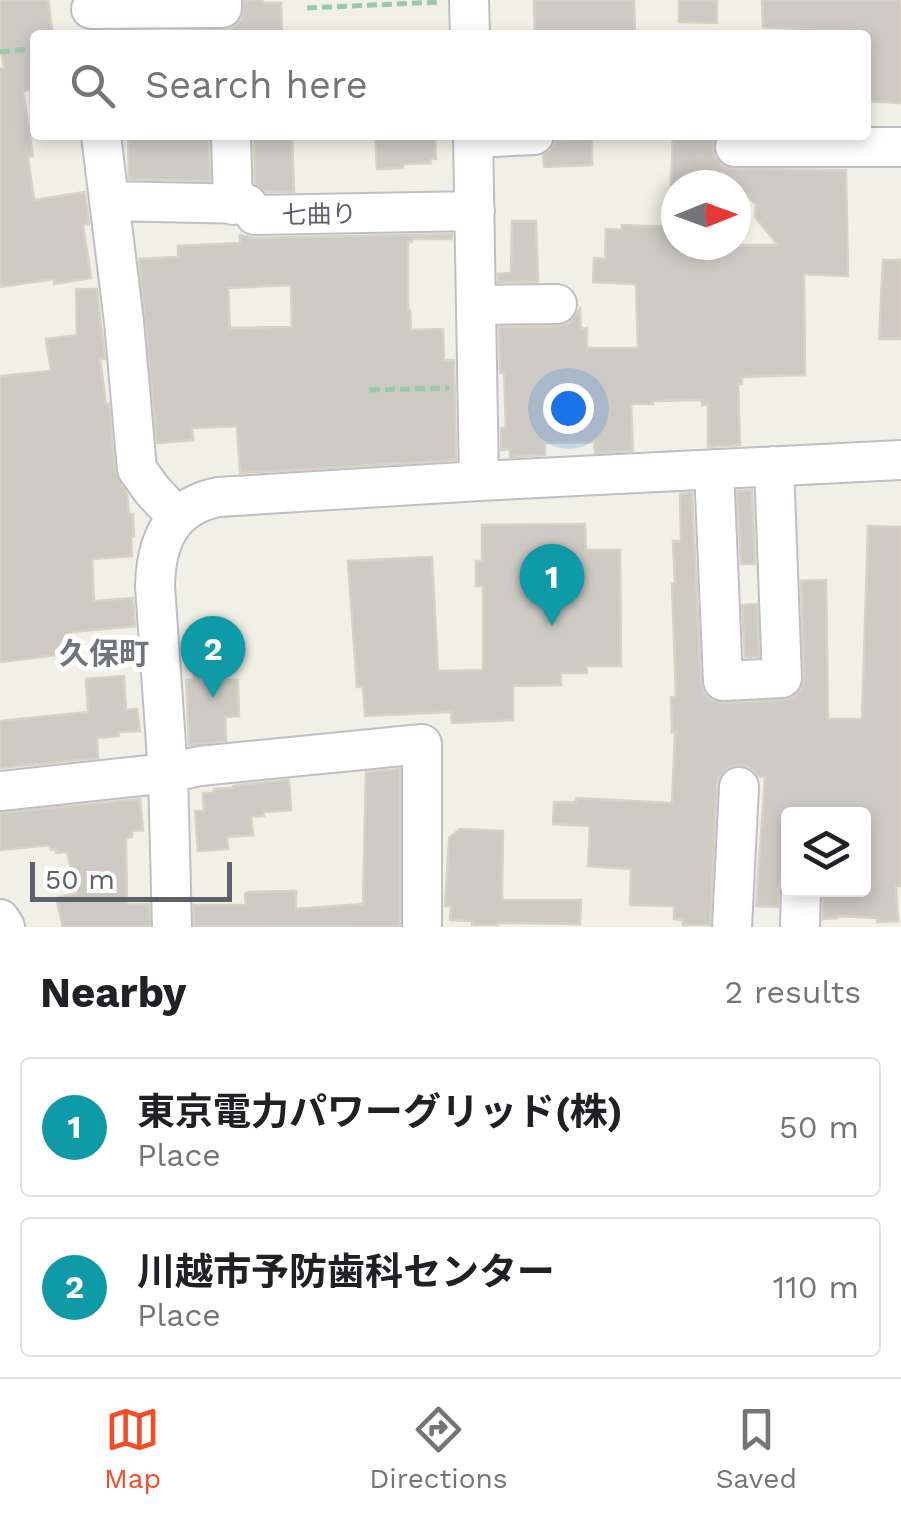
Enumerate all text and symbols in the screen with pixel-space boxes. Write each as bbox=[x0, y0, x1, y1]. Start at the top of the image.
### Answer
search box bbox=[30, 30, 871, 140]
icon: search bbox=[65, 58, 120, 113]
text: Search here bbox=[145, 63, 368, 107]
north arrow bbox=[661, 170, 751, 260]
street label: 七曲り bbox=[281, 199, 357, 230]
your location bbox=[543, 383, 594, 434]
pin: 1 bbox=[520, 544, 584, 626]
pin: 2 bbox=[180, 616, 246, 698]
district label: 久保町 bbox=[59, 636, 149, 671]
map controls bbox=[781, 807, 871, 897]
button: layers bbox=[781, 807, 871, 897]
scale bar bbox=[30, 857, 232, 901]
text: 50 m bbox=[45, 863, 115, 896]
text: Nearby bbox=[40, 968, 187, 1017]
text: 2 results bbox=[724, 973, 861, 1011]
text: 東京電力パワーグリッド(株) bbox=[137, 1090, 623, 1134]
text: 1 bbox=[68, 1108, 81, 1146]
text: 50 m bbox=[779, 1108, 859, 1146]
text: Place bbox=[137, 1136, 221, 1174]
text: 川越市予防歯科センター bbox=[137, 1250, 555, 1294]
text: 2 bbox=[65, 1268, 84, 1306]
text: 110 m bbox=[773, 1268, 859, 1306]
text: Place bbox=[137, 1296, 221, 1334]
tab: Map bbox=[104, 1402, 161, 1495]
tab: Directions bbox=[369, 1402, 508, 1495]
tab: Saved bbox=[716, 1402, 797, 1495]

